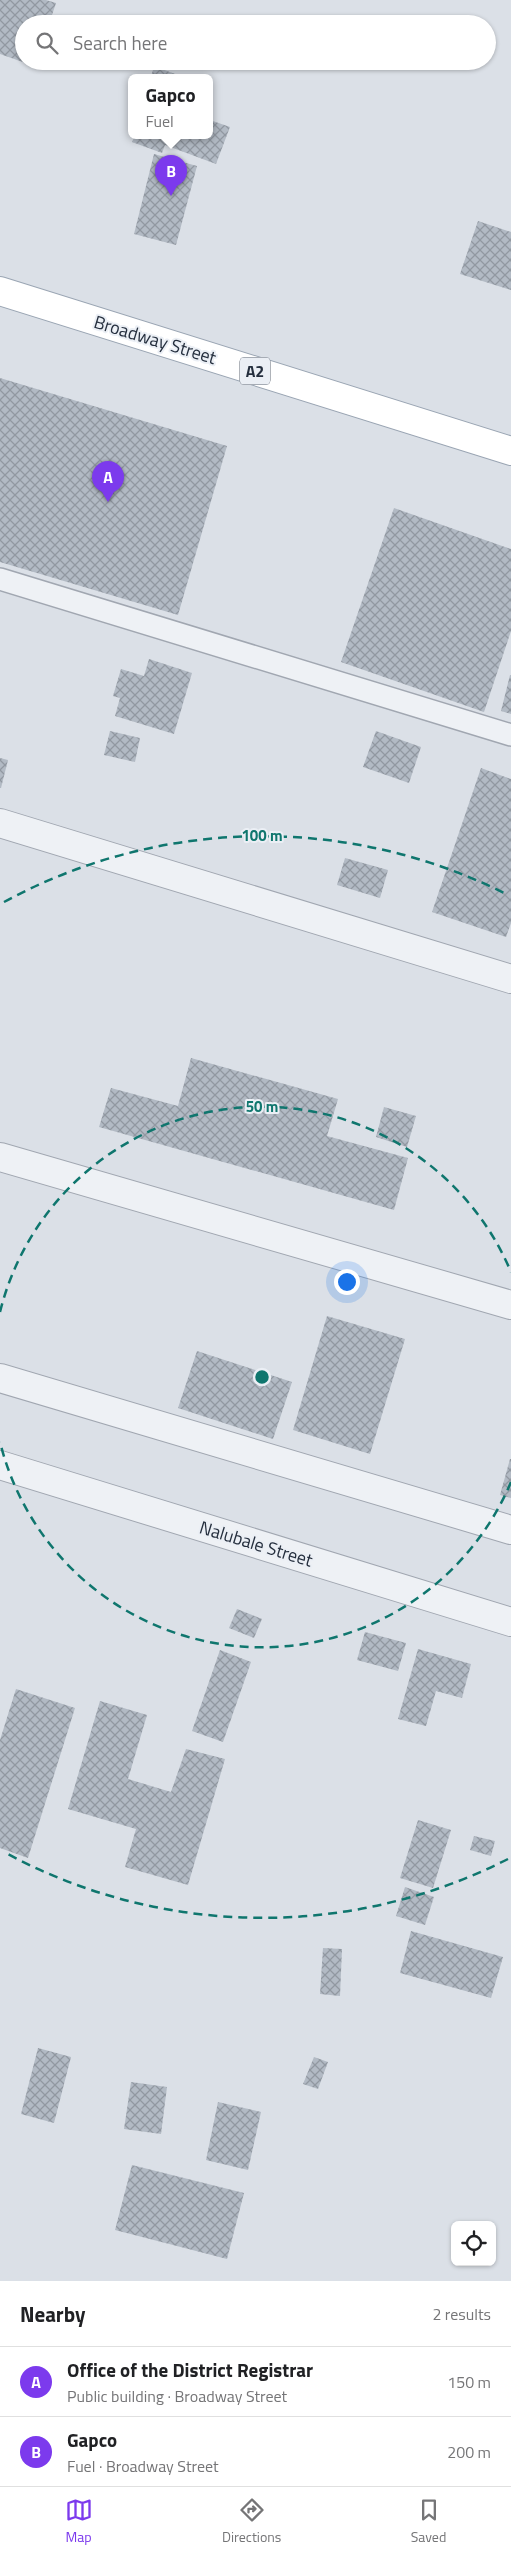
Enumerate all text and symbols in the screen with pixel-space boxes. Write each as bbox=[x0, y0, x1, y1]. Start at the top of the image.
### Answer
search box bbox=[15, 15, 496, 70]
text: Search here bbox=[73, 28, 167, 57]
icon: search bbox=[33, 29, 61, 57]
popup bbox=[128, 74, 213, 139]
text: Gapco bbox=[145, 80, 196, 109]
text: Fuel bbox=[145, 109, 174, 133]
pin: B bbox=[155, 155, 187, 196]
street label: Broadway Street bbox=[91, 308, 220, 371]
road number: A2 bbox=[240, 358, 270, 384]
pin: A bbox=[92, 461, 124, 502]
text: 100 m bbox=[241, 824, 283, 847]
text: 50 m bbox=[246, 1095, 278, 1118]
your location bbox=[334, 1269, 360, 1295]
centre of rings bbox=[253, 1368, 271, 1386]
street label: Nalubale Street bbox=[196, 1514, 317, 1574]
map controls bbox=[451, 2221, 496, 2266]
button: locate bbox=[451, 2221, 496, 2266]
text: Nearby bbox=[20, 2298, 85, 2330]
text: 2 results bbox=[432, 2302, 491, 2326]
text: Office of the District Registrar bbox=[67, 2355, 313, 2384]
text: A bbox=[31, 2370, 41, 2394]
text: 150 m bbox=[447, 2370, 491, 2394]
text: Public building · Broadway Street bbox=[67, 2384, 287, 2408]
text: Gapco bbox=[67, 2425, 117, 2454]
text: B bbox=[31, 2440, 41, 2464]
text: 200 m bbox=[447, 2440, 491, 2464]
text: Fuel · Broadway Street bbox=[67, 2454, 219, 2478]
tab: Map bbox=[65, 2496, 93, 2547]
tab: Directions bbox=[222, 2496, 281, 2547]
tab: Saved bbox=[411, 2496, 446, 2547]

